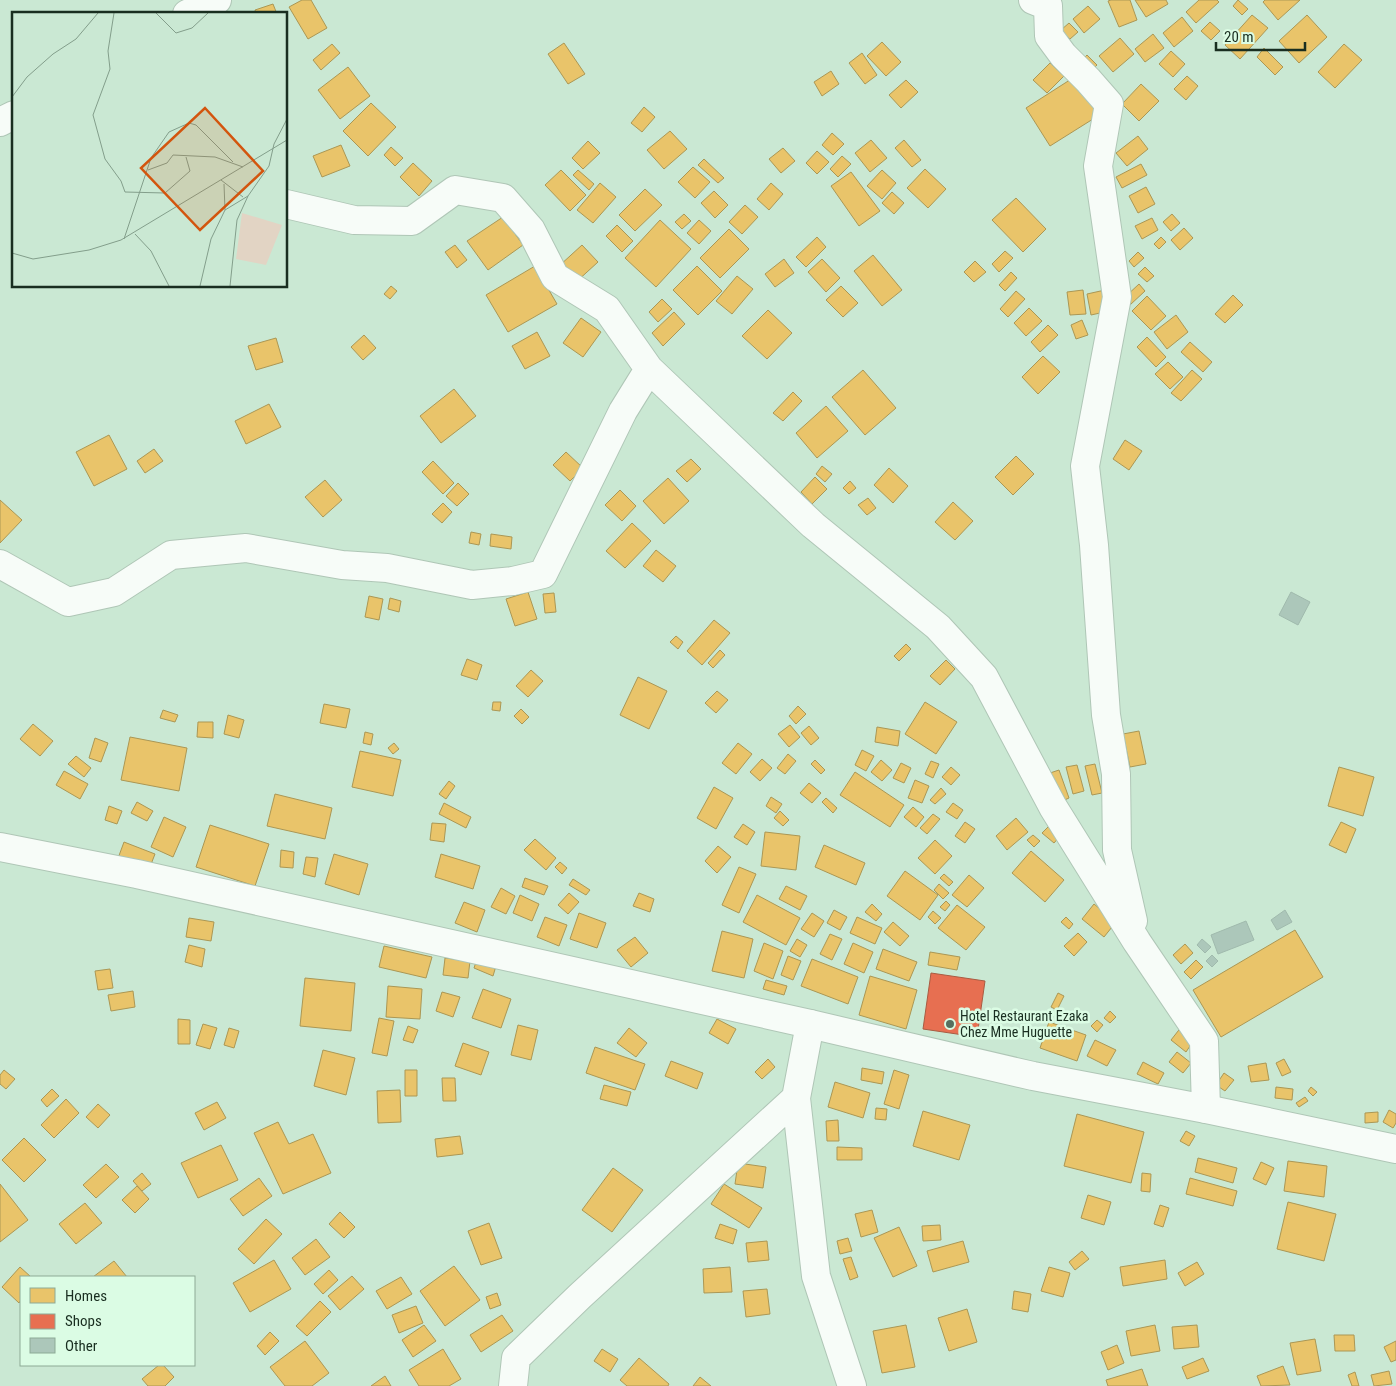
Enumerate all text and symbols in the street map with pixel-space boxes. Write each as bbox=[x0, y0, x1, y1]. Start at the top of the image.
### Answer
inset map bbox=[12, 12, 288, 288]
scale bar bbox=[1216, 20, 1305, 52]
text: 20 m bbox=[1224, 28, 1254, 46]
place label: Hotel Restaurant Ezaka Chez Mme Huguette bbox=[960, 1008, 1089, 1040]
marker: Hotel Restaurant Ezaka Chez Mme Huguette bbox=[944, 1018, 956, 1030]
legend bbox=[20, 1276, 195, 1366]
text: Homes bbox=[65, 1287, 107, 1305]
text: Shops bbox=[65, 1312, 102, 1330]
text: Other bbox=[65, 1337, 98, 1355]

